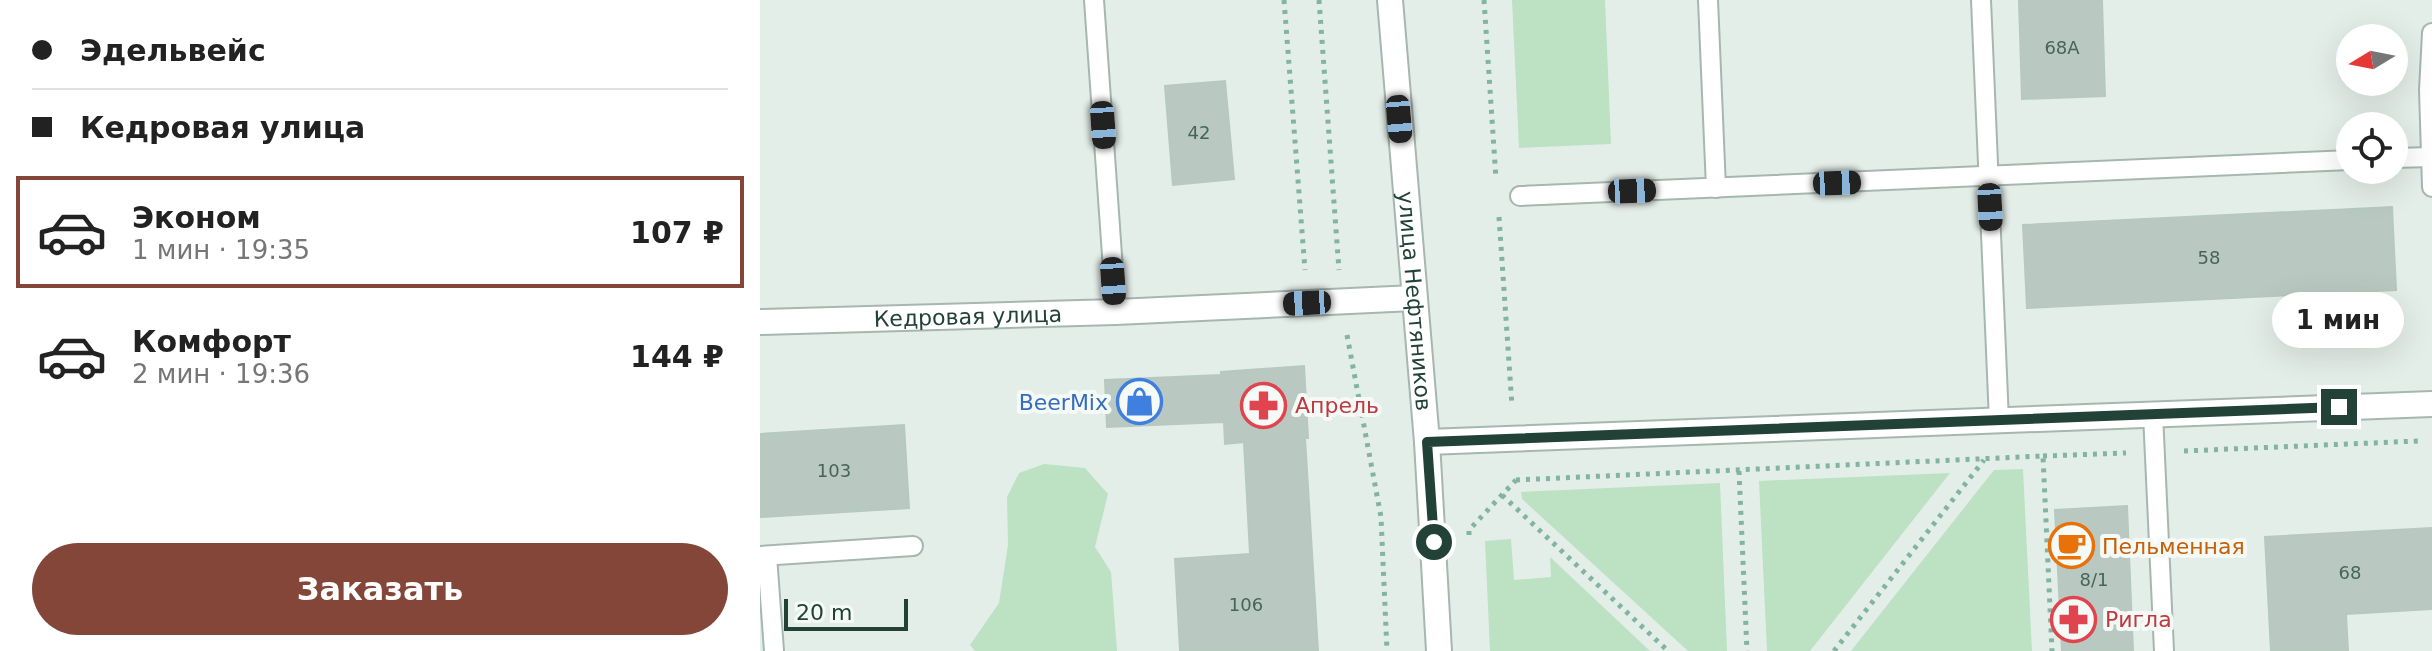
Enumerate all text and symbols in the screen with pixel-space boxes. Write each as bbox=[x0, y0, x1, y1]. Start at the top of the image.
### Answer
north arrow bbox=[2336, 24, 2408, 96]
map controls bbox=[2336, 24, 2408, 184]
text: Эдельвейс bbox=[80, 33, 266, 68]
house number: 68А bbox=[2044, 37, 2080, 58]
car bbox=[1385, 94, 1413, 144]
car bbox=[1089, 100, 1117, 150]
text: Кедровая улица bbox=[80, 110, 365, 145]
button: locate bbox=[2336, 112, 2408, 184]
house number: 42 bbox=[1188, 122, 1210, 143]
car bbox=[1813, 170, 1861, 196]
car bbox=[1608, 178, 1656, 204]
car bbox=[1977, 182, 2003, 232]
street label: улица Нефтяников bbox=[1393, 190, 1436, 412]
icon: car bbox=[36, 196, 108, 268]
text: Эконом bbox=[132, 200, 261, 235]
text: 107 ₽ bbox=[630, 215, 724, 250]
text: 1 мин · 19:35 bbox=[132, 235, 310, 265]
house number: 58 bbox=[2198, 247, 2220, 268]
car bbox=[1099, 256, 1127, 306]
car bbox=[1282, 290, 1332, 316]
callout: 1 мин bbox=[2273, 291, 2405, 347]
street label: Кедровая улица bbox=[873, 302, 1062, 332]
text: 1 мин bbox=[2296, 305, 2380, 335]
icon: car bbox=[36, 320, 108, 392]
text: Комфорт bbox=[132, 324, 291, 359]
text: 144 ₽ bbox=[630, 339, 724, 374]
text: 2 мин · 19:36 bbox=[132, 359, 310, 389]
shop icon: BeerMix bbox=[1115, 378, 1163, 426]
pharmacy icon: Апрель bbox=[1240, 381, 1288, 429]
route end bbox=[2321, 389, 2357, 425]
place label: BeerMix bbox=[1019, 390, 1108, 415]
place label: Апрель bbox=[1295, 393, 1379, 418]
house number: 103 bbox=[817, 460, 851, 481]
cafe icon: Пельменная bbox=[2047, 522, 2095, 570]
route start bbox=[1416, 524, 1452, 560]
place label: Пельменная bbox=[2102, 534, 2245, 559]
button: Заказать bbox=[32, 543, 728, 635]
house number: 68 bbox=[2339, 562, 2361, 583]
house number: 8/1 bbox=[2080, 569, 2108, 590]
house number: 106 bbox=[1229, 594, 1263, 615]
scale bar bbox=[784, 595, 908, 631]
pharmacy icon: Ригла bbox=[2050, 595, 2098, 643]
text: 20 m bbox=[796, 600, 852, 625]
place label: Ригла bbox=[2105, 607, 2172, 632]

